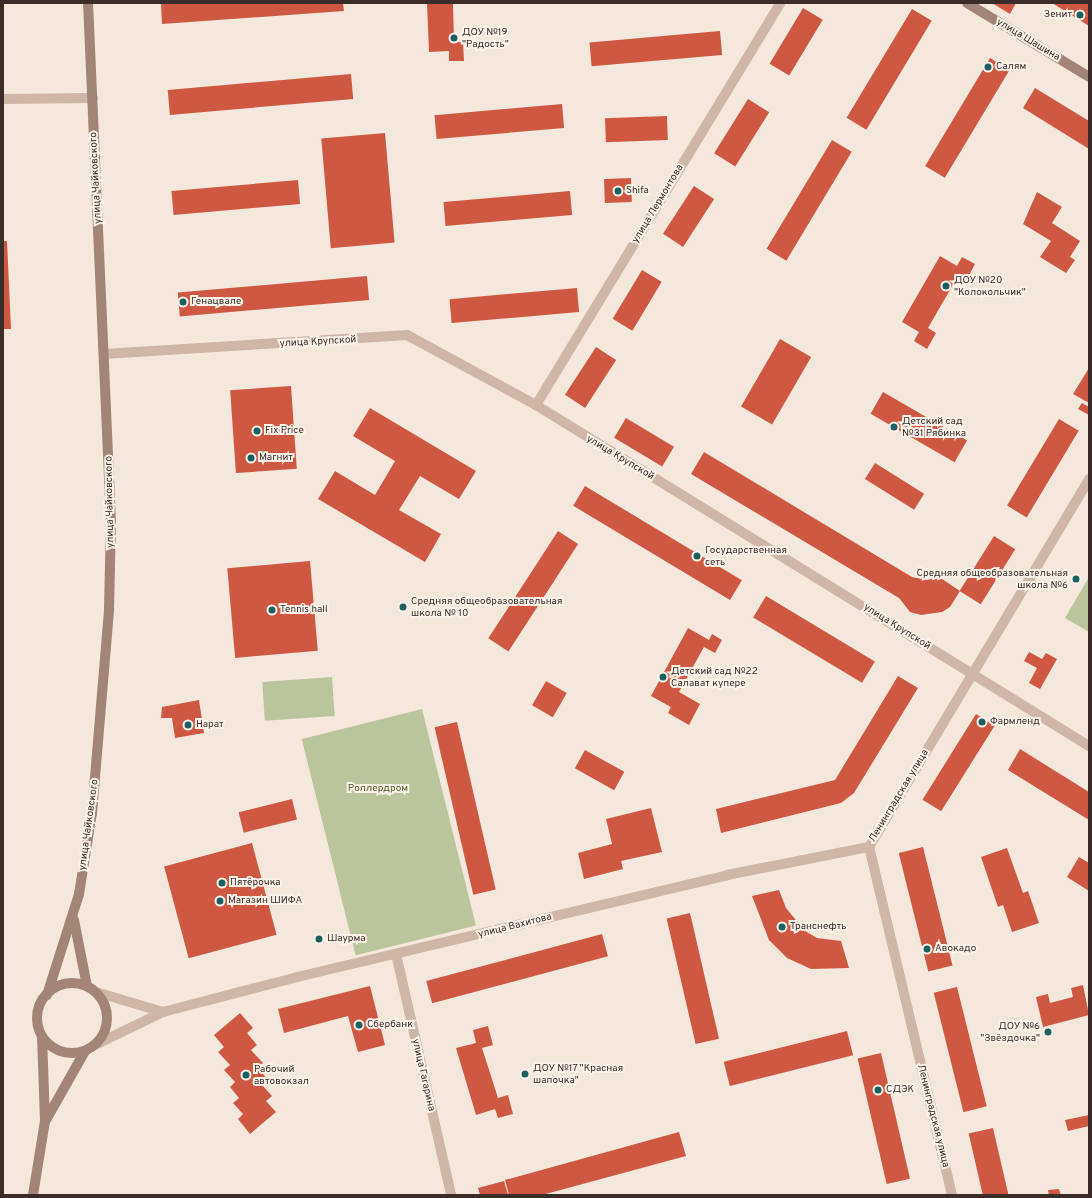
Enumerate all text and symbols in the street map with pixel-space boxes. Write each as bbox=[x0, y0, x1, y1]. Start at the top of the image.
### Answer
place label: Зенит bbox=[1044, 9, 1072, 21]
marker: Зенит bbox=[1075, 10, 1085, 20]
street label: улица Шашина bbox=[994, 16, 1062, 64]
place label: ДОУ №19 "Радость" bbox=[462, 26, 509, 50]
marker: ДОУ №19 "Радость" bbox=[449, 33, 459, 43]
place label: Салям bbox=[996, 61, 1026, 73]
marker: Салям bbox=[983, 62, 993, 72]
street label: улица Чайковского bbox=[88, 132, 104, 224]
street label: улица Лермонтова bbox=[630, 163, 686, 245]
place label: Shifa bbox=[626, 185, 649, 197]
marker: Shifa bbox=[613, 186, 623, 196]
place label: ДОУ №20 "Колокольчик" bbox=[954, 274, 1026, 298]
marker: ДОУ №20 "Колокольчик" bbox=[941, 281, 951, 291]
place label: Генацвале bbox=[191, 296, 241, 308]
marker: Генацвале bbox=[178, 297, 188, 307]
street label: улица Крупской bbox=[279, 334, 357, 350]
place label: Детский сад №31 Рябинка bbox=[902, 415, 966, 438]
marker: Детский сад №31 Рябинка bbox=[889, 422, 899, 432]
place label: Fix Price bbox=[265, 425, 304, 437]
marker: Fix Price bbox=[252, 426, 262, 436]
street label: улица Крупской bbox=[584, 433, 656, 483]
place label: Магнит bbox=[259, 452, 293, 464]
marker: Магнит bbox=[246, 453, 256, 463]
street label: улица Чайковского bbox=[103, 456, 117, 548]
place label: Государственная сеть bbox=[705, 544, 787, 568]
marker: Государственная сеть bbox=[692, 551, 702, 561]
place label: Средняя общеобразовательная школа №6 bbox=[917, 567, 1068, 590]
marker: Средняя общеобразовательная школа №6 bbox=[1071, 574, 1081, 584]
place label: Средняя общеобразовательная школа № 10 bbox=[411, 595, 562, 618]
marker: Средняя общеобразовательная школа № 10 bbox=[398, 602, 408, 612]
street label: улица Крупской bbox=[861, 602, 933, 652]
place label: Tennis hall bbox=[280, 604, 328, 616]
marker: Tennis hall bbox=[267, 605, 277, 615]
place label: Детский сад №22 Салават купере bbox=[671, 665, 758, 688]
marker: Детский сад №22 Салават купере bbox=[658, 672, 668, 682]
place label: Фармленд bbox=[990, 716, 1040, 728]
marker: Фармленд bbox=[977, 717, 987, 727]
place label: Нарат bbox=[196, 719, 224, 731]
marker: Нарат bbox=[183, 720, 193, 730]
street label: Ленинградская улица bbox=[867, 748, 931, 844]
street label: улица Чайковского bbox=[77, 779, 101, 871]
park label: Роллердром bbox=[348, 783, 408, 795]
place label: Пятёрочка bbox=[230, 877, 281, 889]
marker: Пятёрочка bbox=[217, 878, 227, 888]
place label: Магазин ШИФА bbox=[228, 895, 302, 907]
marker: Магазин ШИФА bbox=[215, 896, 225, 906]
street label: улица Вахитова bbox=[477, 911, 553, 941]
place label: Транснефть bbox=[790, 921, 847, 933]
marker: Транснефть bbox=[777, 922, 787, 932]
place label: Шаурма bbox=[327, 933, 366, 945]
marker: Шаурма bbox=[314, 934, 324, 944]
place label: Авокадо bbox=[935, 943, 976, 955]
marker: Авокадо bbox=[922, 944, 932, 954]
place label: Сбербанк bbox=[367, 1019, 413, 1031]
marker: Сбербанк bbox=[354, 1020, 364, 1030]
place label: ДОУ №6 "Звёздочка" bbox=[980, 1020, 1040, 1044]
marker: ДОУ №6 "Звёздочка" bbox=[1043, 1027, 1053, 1037]
street label: улица Гагарина bbox=[409, 1038, 437, 1112]
place label: ДОУ №17 "Красная шапочка" bbox=[533, 1062, 624, 1086]
place label: Рабочий автовокзал bbox=[254, 1063, 309, 1086]
street label: Ленинградская улица bbox=[914, 1063, 952, 1169]
marker: ДОУ №17 "Красная шапочка" bbox=[520, 1069, 530, 1079]
marker: Рабочий автовокзал bbox=[241, 1070, 251, 1080]
place label: СДЭК bbox=[886, 1084, 914, 1096]
marker: СДЭК bbox=[873, 1085, 883, 1095]

